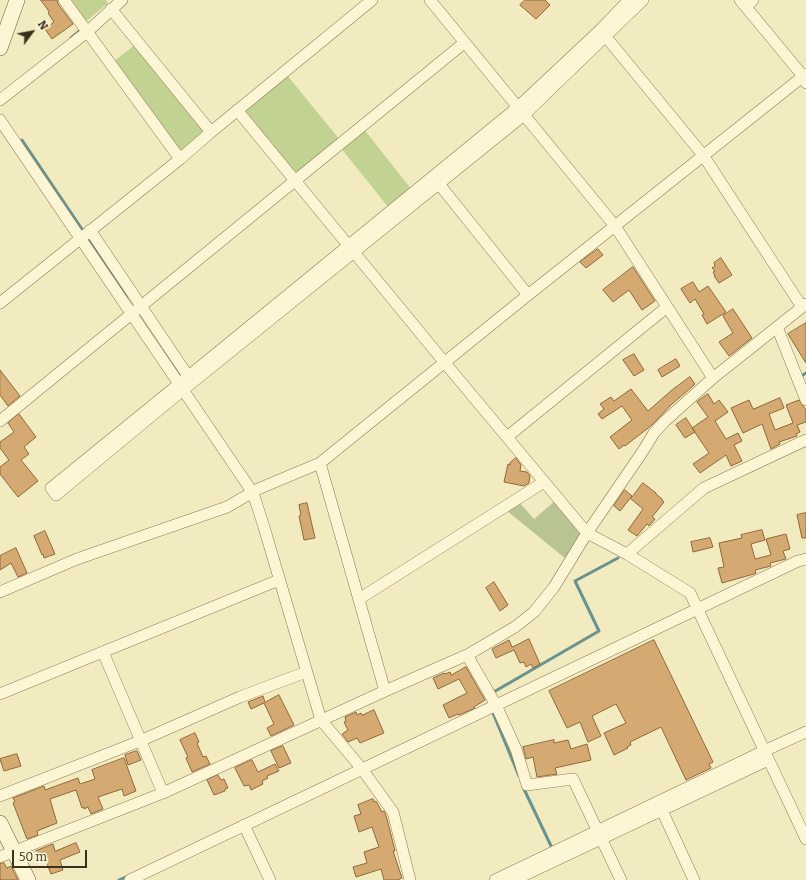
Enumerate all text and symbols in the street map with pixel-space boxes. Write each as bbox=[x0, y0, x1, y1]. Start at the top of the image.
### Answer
north arrow bbox=[12, 12, 52, 52]
text: N bbox=[35, 18, 50, 32]
scale bar bbox=[14, 842, 89, 868]
text: 50 m bbox=[19, 850, 47, 864]

